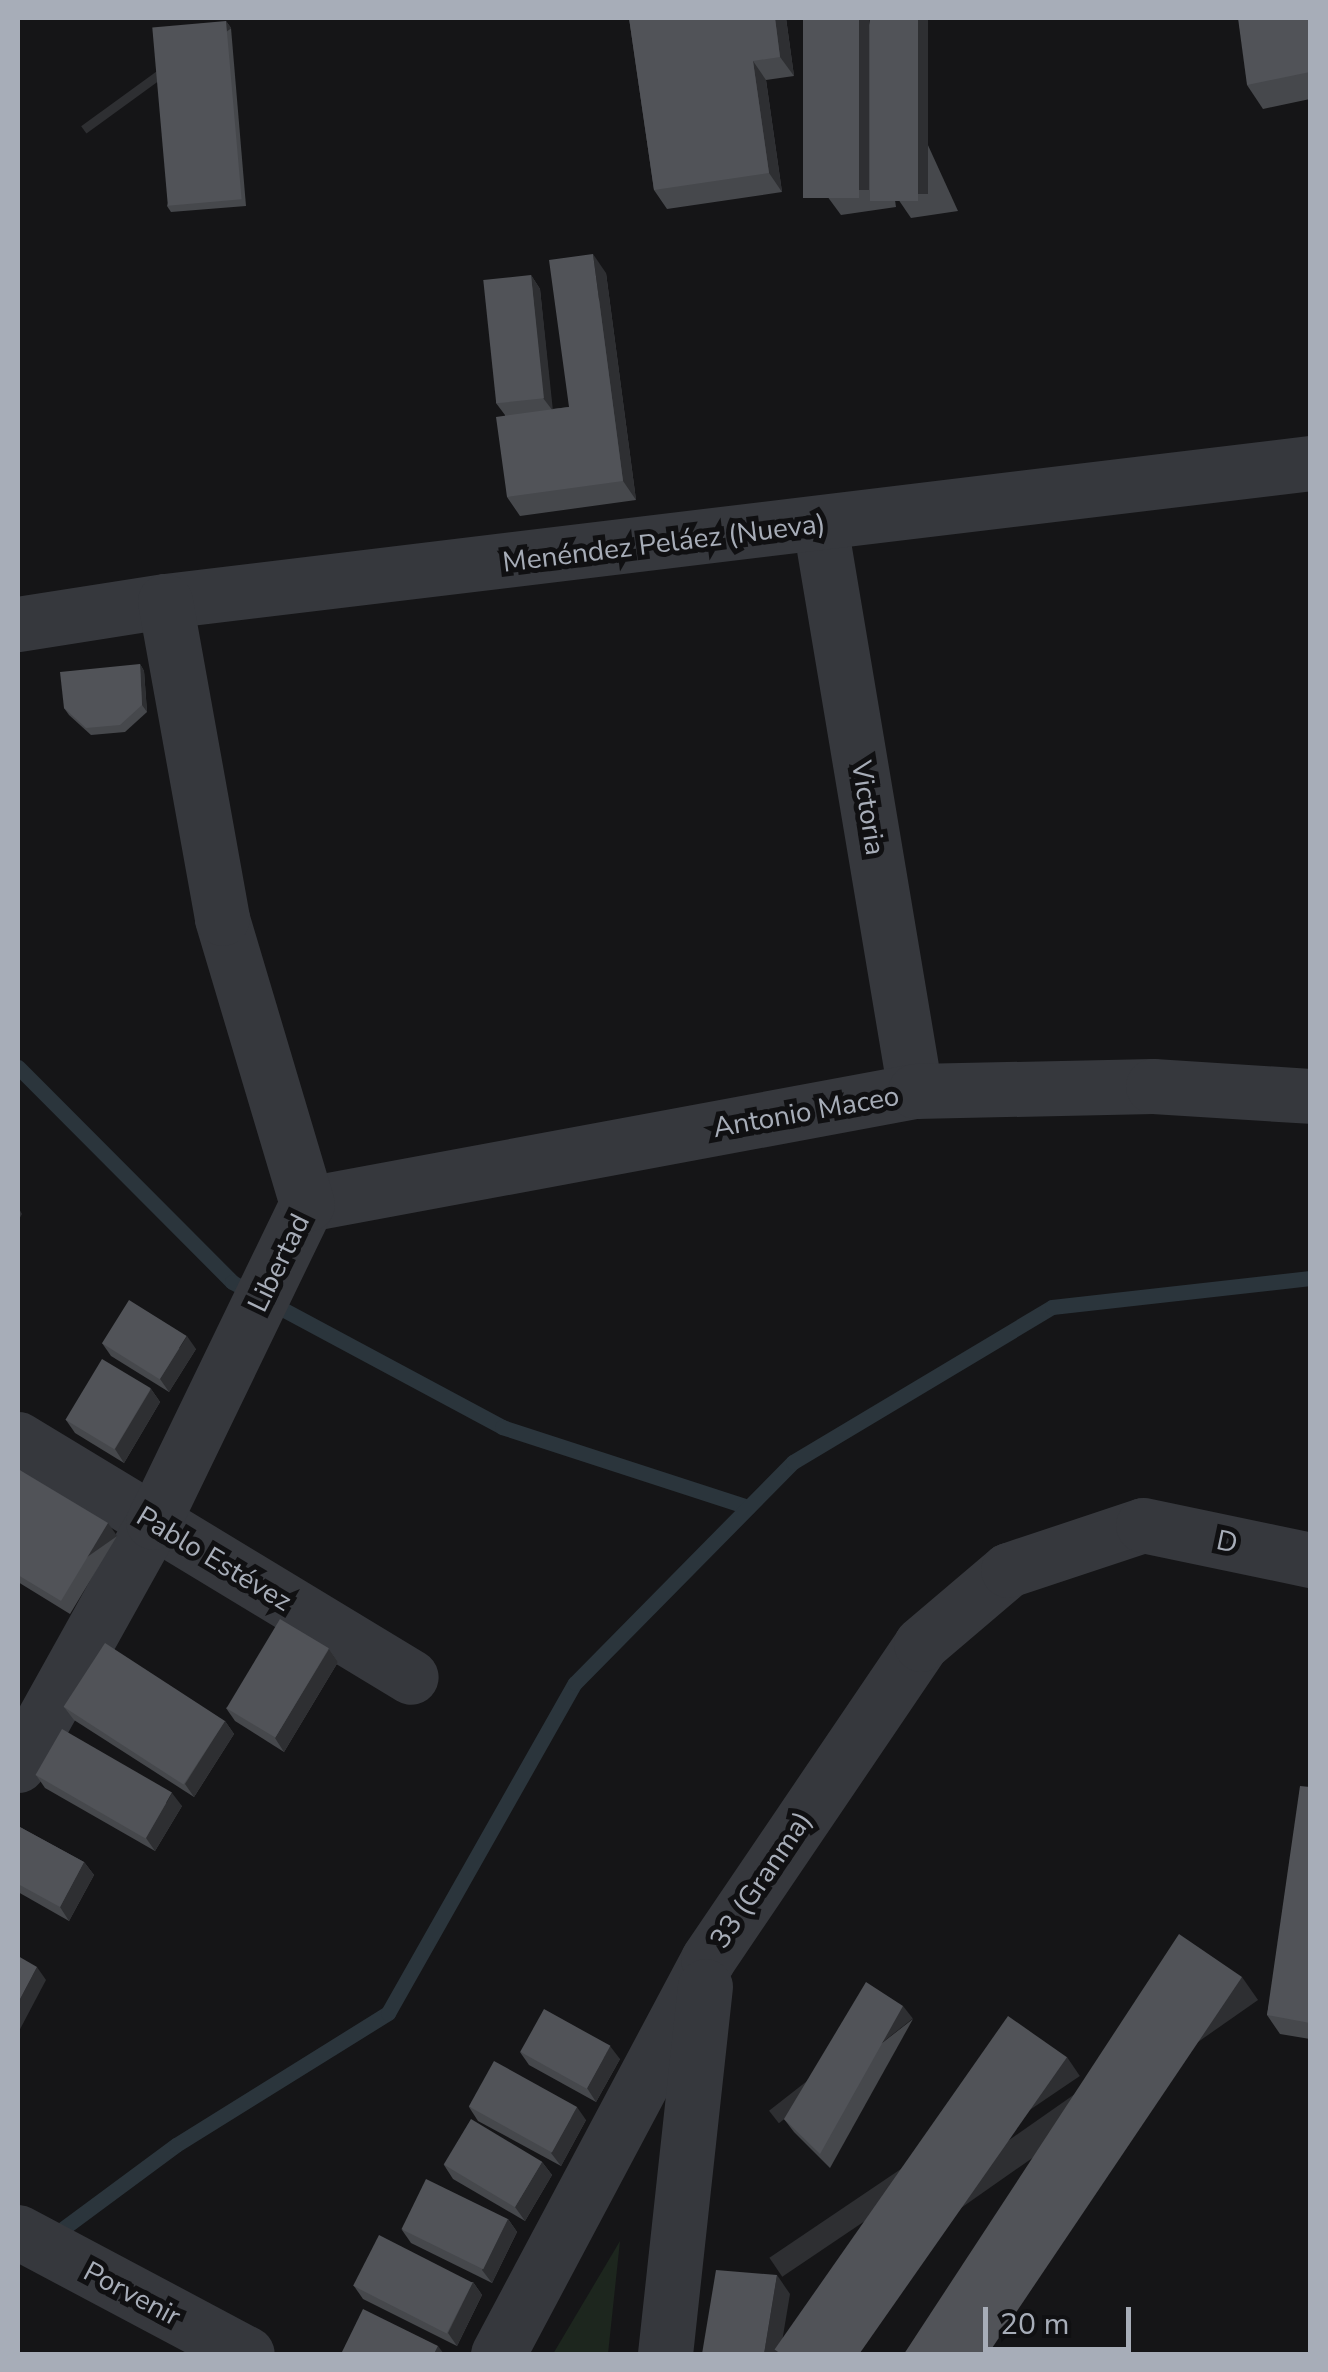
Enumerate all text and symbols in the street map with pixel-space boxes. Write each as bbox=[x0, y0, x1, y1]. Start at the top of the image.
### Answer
street label: Menéndez Peláez (Nueva) bbox=[501, 507, 827, 579]
street label: Victoria bbox=[844, 758, 892, 858]
street label: Antonio Maceo bbox=[710, 1079, 902, 1145]
street label: Libertad bbox=[241, 1209, 317, 1317]
street label: Pablo Estévez bbox=[130, 1500, 298, 1618]
street label: D bbox=[1213, 1523, 1241, 1561]
street label: 33 (Granma) bbox=[703, 1805, 819, 1955]
street label: Porvenir bbox=[78, 2255, 186, 2333]
scale bar bbox=[988, 2287, 1136, 2349]
text: 20 m bbox=[1000, 2304, 1069, 2345]

